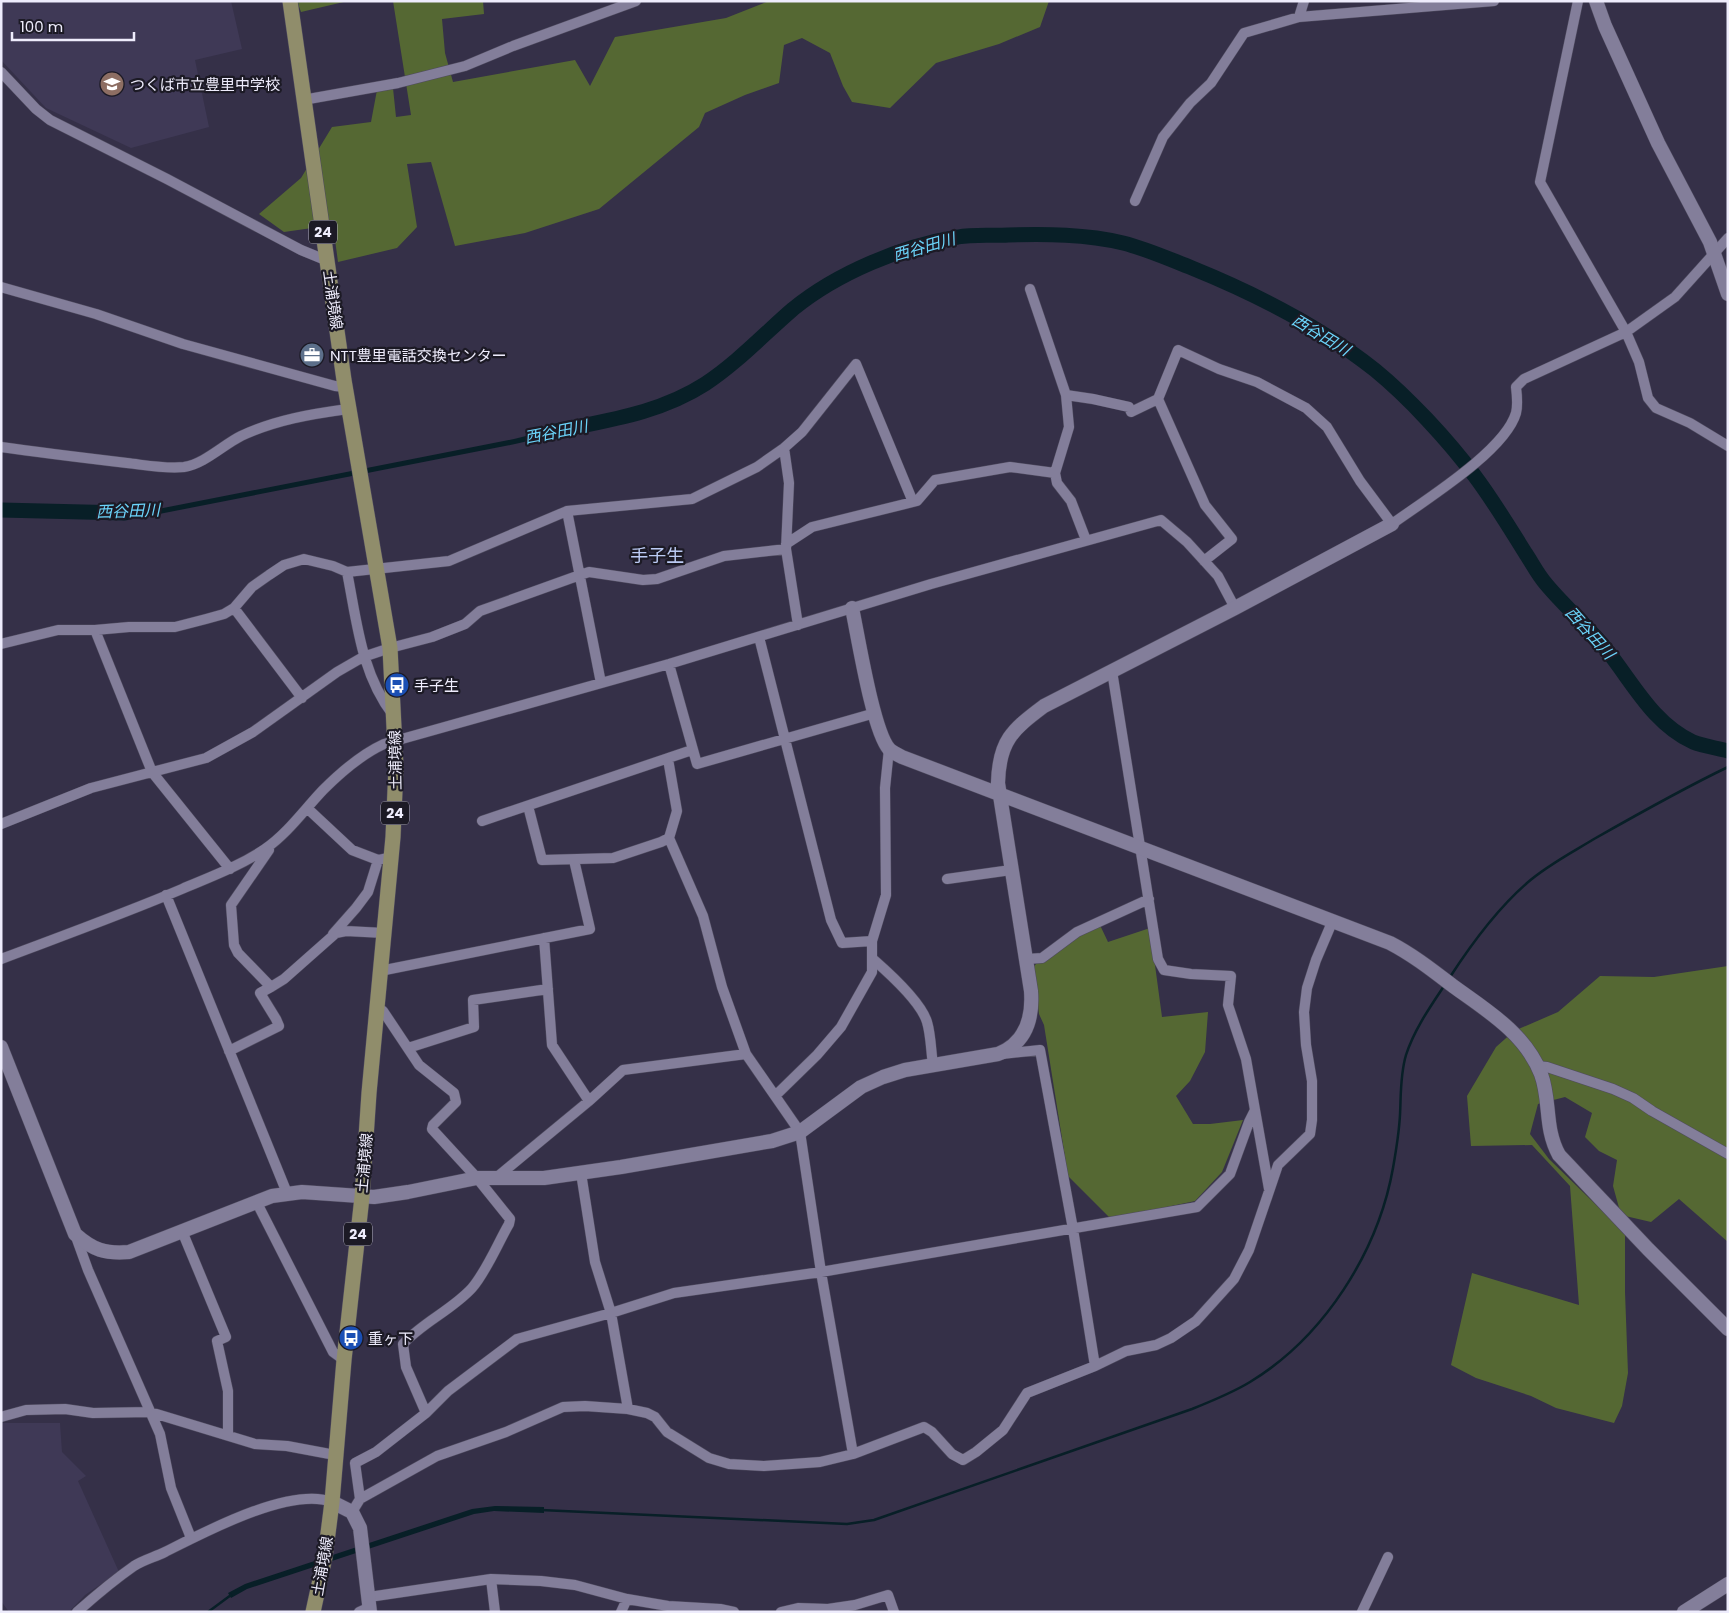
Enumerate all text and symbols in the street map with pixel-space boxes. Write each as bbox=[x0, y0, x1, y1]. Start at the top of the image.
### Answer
scale bar bbox=[12, 10, 135, 42]
text: 100 m bbox=[20, 16, 63, 37]
school or university icon: つくば市立豊里中学校 bbox=[99, 71, 125, 97]
place label: つくば市立豊里中学校 bbox=[130, 74, 280, 95]
road number: 24 bbox=[309, 220, 337, 243]
water label: 西谷田川 bbox=[890, 227, 960, 267]
street label: 土浦境線 bbox=[318, 269, 348, 331]
water label: 西谷田川 bbox=[1288, 309, 1356, 362]
office icon: NTT豊里電話交換センター bbox=[299, 342, 325, 368]
place label: NTT豊里電話交換センター bbox=[330, 345, 507, 366]
water label: 西谷田川 bbox=[522, 414, 592, 449]
water label: 西谷田川 bbox=[96, 498, 162, 524]
district label: 手子生 bbox=[630, 543, 684, 568]
water label: 西谷田川 bbox=[1560, 602, 1621, 666]
bus stop icon: 手子生 bbox=[384, 672, 410, 698]
place label: 手子生 bbox=[414, 675, 459, 696]
street label: 土浦境線 bbox=[384, 730, 406, 790]
road number: 24 bbox=[381, 801, 409, 824]
street label: 土浦境線 bbox=[351, 1132, 377, 1194]
road number: 24 bbox=[344, 1222, 372, 1246]
bus stop icon: 重ヶ下 bbox=[338, 1325, 364, 1351]
place label: 重ヶ下 bbox=[368, 1328, 413, 1349]
street label: 土浦境線 bbox=[306, 1535, 338, 1597]

